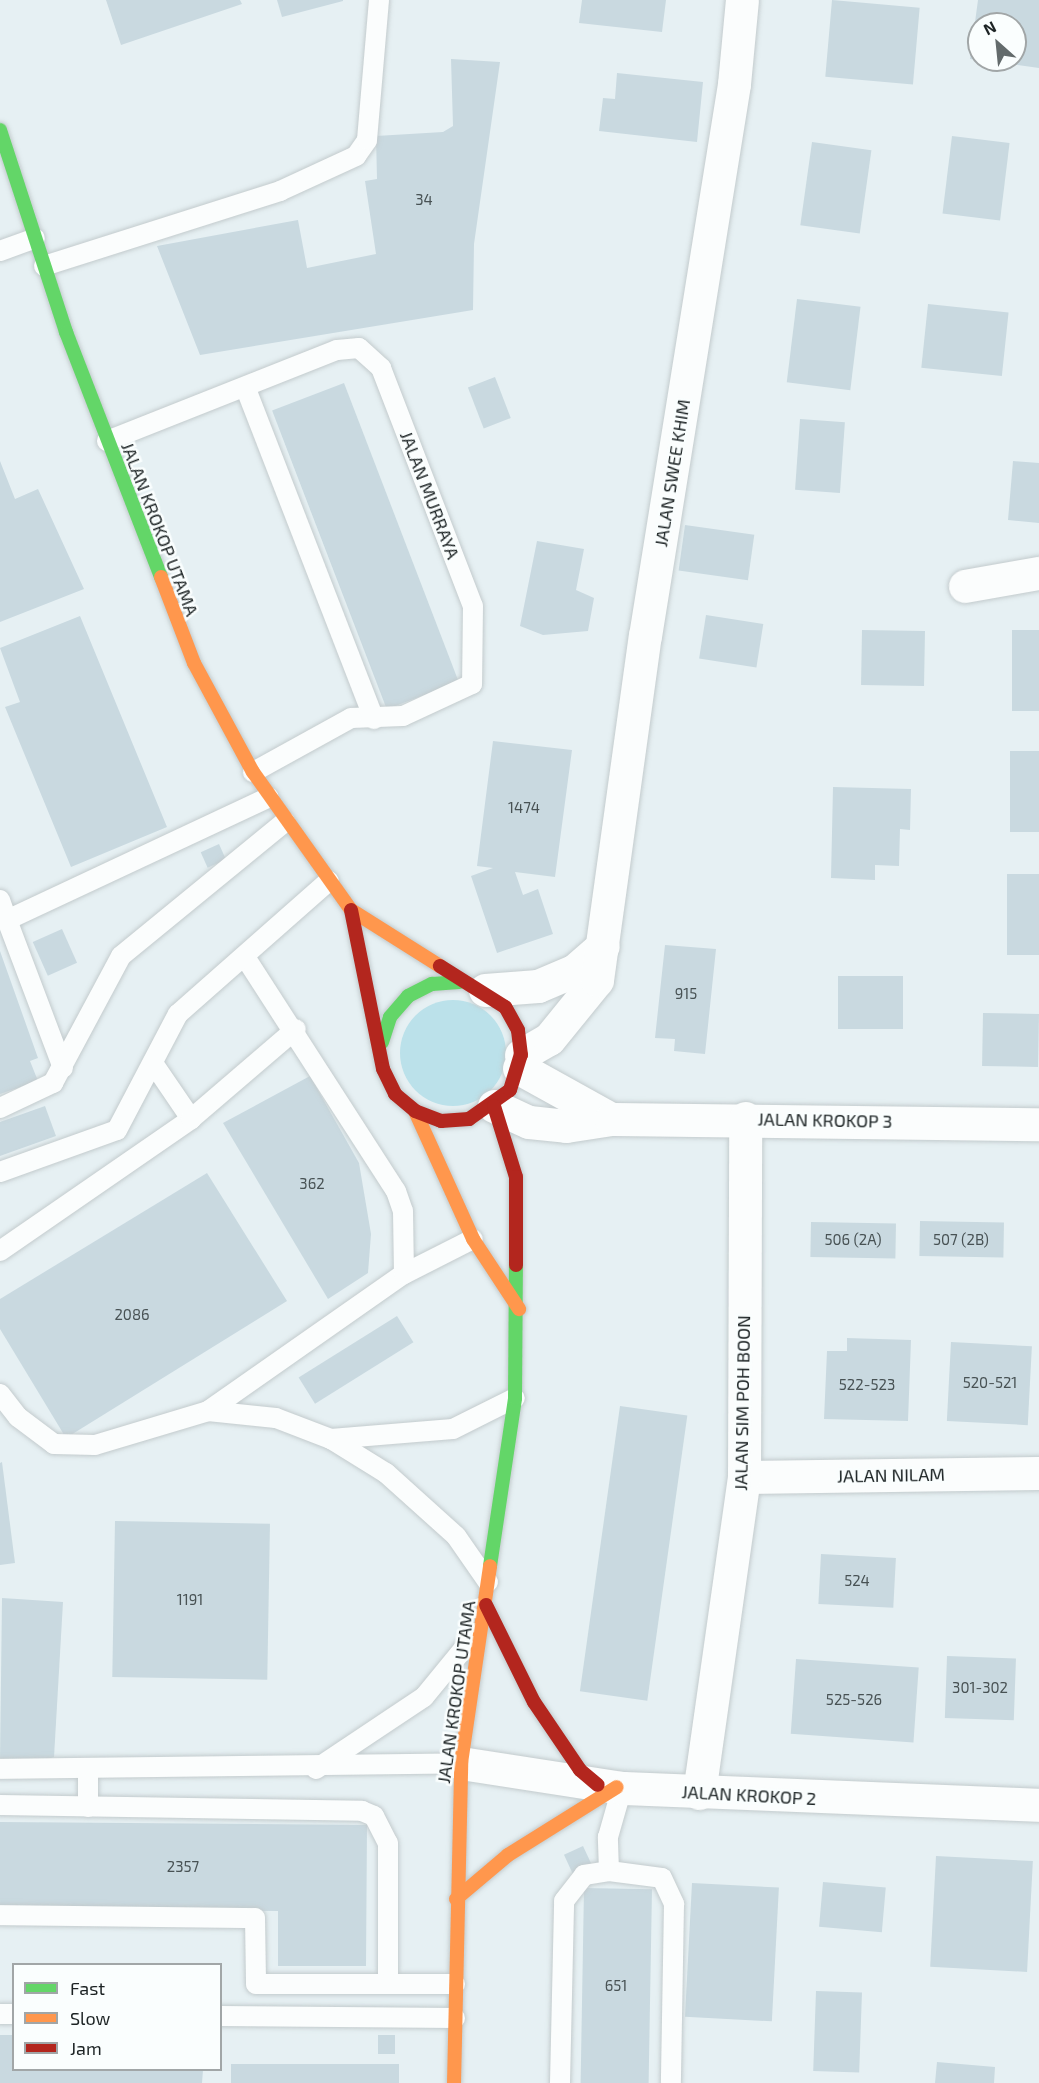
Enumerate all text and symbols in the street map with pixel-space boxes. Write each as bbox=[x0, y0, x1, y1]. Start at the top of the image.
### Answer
north arrow bbox=[967, 12, 1027, 72]
text: N bbox=[980, 16, 999, 38]
house number: 34 bbox=[415, 191, 433, 209]
street label: JALAN SWEE KHIM bbox=[650, 398, 694, 548]
street label: JALAN MURRAYA bbox=[396, 428, 464, 562]
street label: JALAN KROKOP UTAMA bbox=[117, 439, 203, 619]
house number: 1474 bbox=[508, 799, 540, 817]
house number: 915 bbox=[675, 985, 697, 1003]
street label: JALAN KROKOP 3 bbox=[757, 1108, 893, 1132]
house number: 362 bbox=[299, 1175, 325, 1193]
house number: 506 (2A) bbox=[824, 1231, 882, 1249]
house number: 507 (2B) bbox=[933, 1231, 989, 1249]
house number: 2086 bbox=[114, 1306, 150, 1324]
street label: JALAN SIM POH BOON bbox=[730, 1315, 754, 1491]
house number: 520-521 bbox=[963, 1374, 1017, 1392]
house number: 522-523 bbox=[839, 1376, 895, 1394]
street label: JALAN NILAM bbox=[837, 1463, 945, 1487]
house number: 524 bbox=[844, 1572, 870, 1590]
house number: 1191 bbox=[177, 1591, 203, 1609]
street label: JALAN KROKOP UTAMA bbox=[432, 1599, 480, 1785]
house number: 301-302 bbox=[952, 1679, 1008, 1697]
house number: 525-526 bbox=[826, 1691, 882, 1709]
street label: JALAN KROKOP 2 bbox=[681, 1781, 817, 1809]
house number: 2357 bbox=[167, 1858, 199, 1876]
legend bbox=[12, 1963, 222, 2071]
text: Fast bbox=[70, 1977, 105, 1999]
house number: 651 bbox=[605, 1977, 627, 1995]
text: Slow bbox=[70, 2007, 110, 2029]
text: Jam bbox=[70, 2037, 102, 2059]

